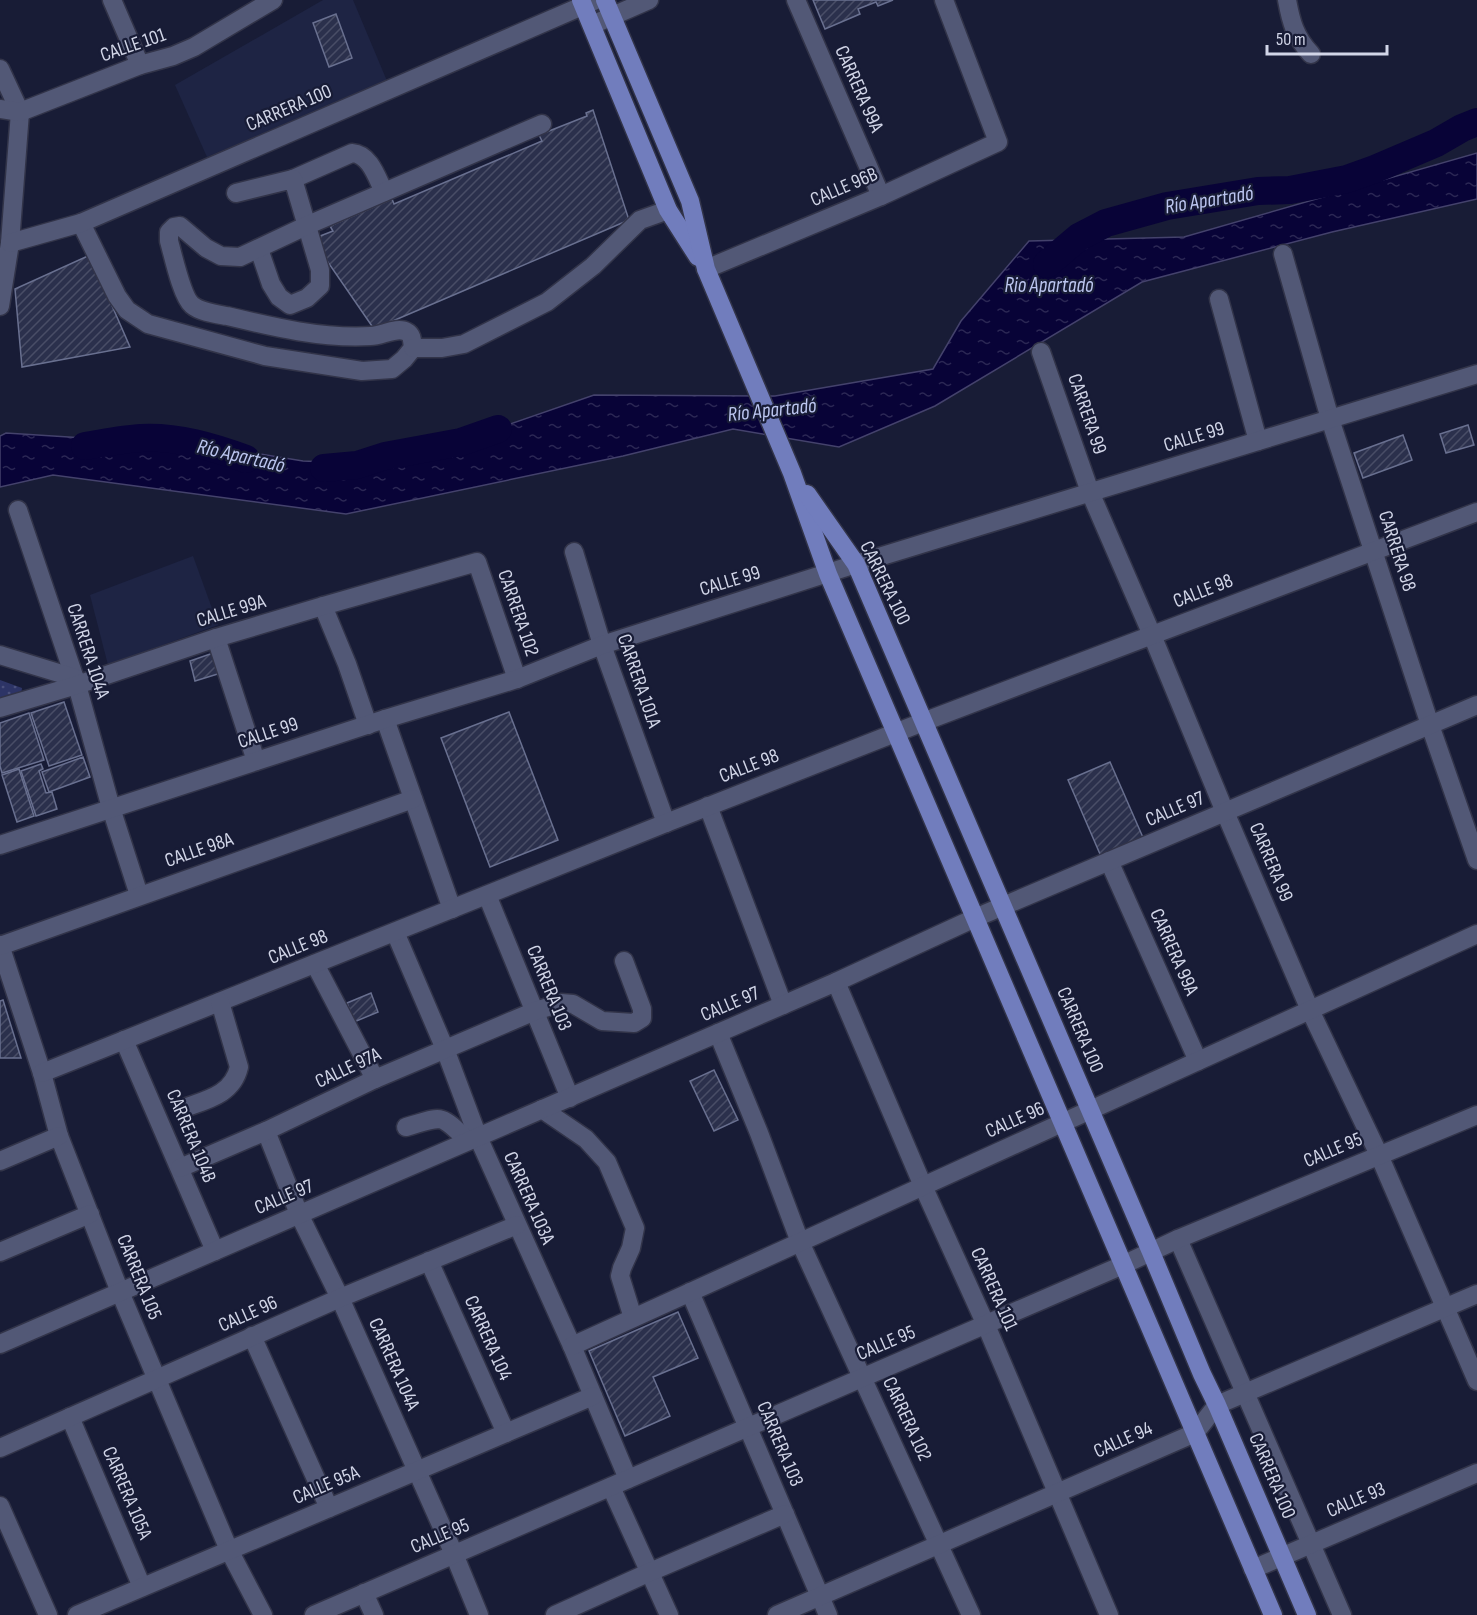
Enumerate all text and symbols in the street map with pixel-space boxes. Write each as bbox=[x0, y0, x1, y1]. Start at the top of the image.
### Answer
scale bar bbox=[1267, 18, 1387, 56]
street label: CALLE 101 bbox=[97, 23, 169, 67]
text: 50 m bbox=[1276, 29, 1306, 50]
street label: CARRERA 99A bbox=[829, 42, 889, 136]
street label: CARRERA 100 bbox=[243, 79, 335, 137]
street label: CALLE 96B bbox=[807, 162, 881, 212]
water label: Río Apartadó bbox=[1163, 181, 1255, 219]
water label: Rio Apartadó bbox=[1004, 273, 1094, 298]
street label: CARRERA 99 bbox=[1062, 371, 1112, 457]
water label: Río Apartadó bbox=[726, 393, 818, 427]
street label: CALLE 99 bbox=[1161, 416, 1227, 458]
water label: Río Apartadó bbox=[195, 434, 288, 478]
street label: CARRERA 98 bbox=[1373, 508, 1421, 594]
street label: CARRERA 100 bbox=[854, 537, 916, 629]
street label: CALLE 99 bbox=[697, 560, 763, 602]
street label: CARRERA 102 bbox=[492, 567, 544, 659]
street label: CALLE 98 bbox=[1170, 569, 1236, 613]
street label: CALLE 99A bbox=[194, 589, 269, 633]
street label: CARRERA 104A bbox=[61, 600, 115, 702]
street label: CARRERA 101A bbox=[612, 631, 666, 731]
street label: CALLE 99 bbox=[235, 712, 301, 754]
street label: CALLE 98 bbox=[716, 744, 782, 788]
street label: CALLE 97 bbox=[1142, 786, 1208, 832]
street label: CARRERA 99 bbox=[1244, 819, 1298, 905]
street label: CALLE 98A bbox=[162, 827, 237, 873]
street label: CARRERA 99A bbox=[1144, 905, 1204, 999]
street label: CALLE 98 bbox=[265, 924, 331, 970]
street label: CARRERA 103 bbox=[521, 942, 577, 1034]
street label: CALLE 97 bbox=[697, 981, 763, 1027]
street label: CARRERA 100 bbox=[1051, 984, 1109, 1076]
street label: CALLE 97A bbox=[311, 1042, 385, 1094]
street label: CARRERA 104B bbox=[161, 1086, 221, 1186]
street label: CALLE 96 bbox=[982, 1096, 1048, 1144]
street label: CALLE 95 bbox=[1300, 1127, 1366, 1173]
street label: CARRERA 103A bbox=[498, 1148, 560, 1248]
street label: CALLE 97 bbox=[251, 1174, 317, 1220]
street label: CARRERA 105 bbox=[111, 1231, 167, 1323]
street label: CARRERA 101 bbox=[965, 1244, 1023, 1334]
street label: CALLE 96 bbox=[215, 1290, 281, 1338]
street label: CARRERA 104 bbox=[459, 1292, 517, 1384]
street label: CARRERA 104A bbox=[363, 1314, 425, 1414]
street label: CALLE 95 bbox=[853, 1320, 919, 1366]
street label: CARRERA 102 bbox=[877, 1373, 937, 1465]
street label: CARRERA 103 bbox=[751, 1398, 809, 1490]
street label: CALLE 94 bbox=[1090, 1416, 1156, 1464]
street label: CARRERA 100 bbox=[1243, 1430, 1301, 1522]
street label: CARRERA 105A bbox=[97, 1443, 157, 1543]
street label: CALLE 95A bbox=[289, 1460, 363, 1510]
street label: CALLE 93 bbox=[1323, 1477, 1389, 1523]
street label: CALLE 95 bbox=[407, 1513, 473, 1559]

